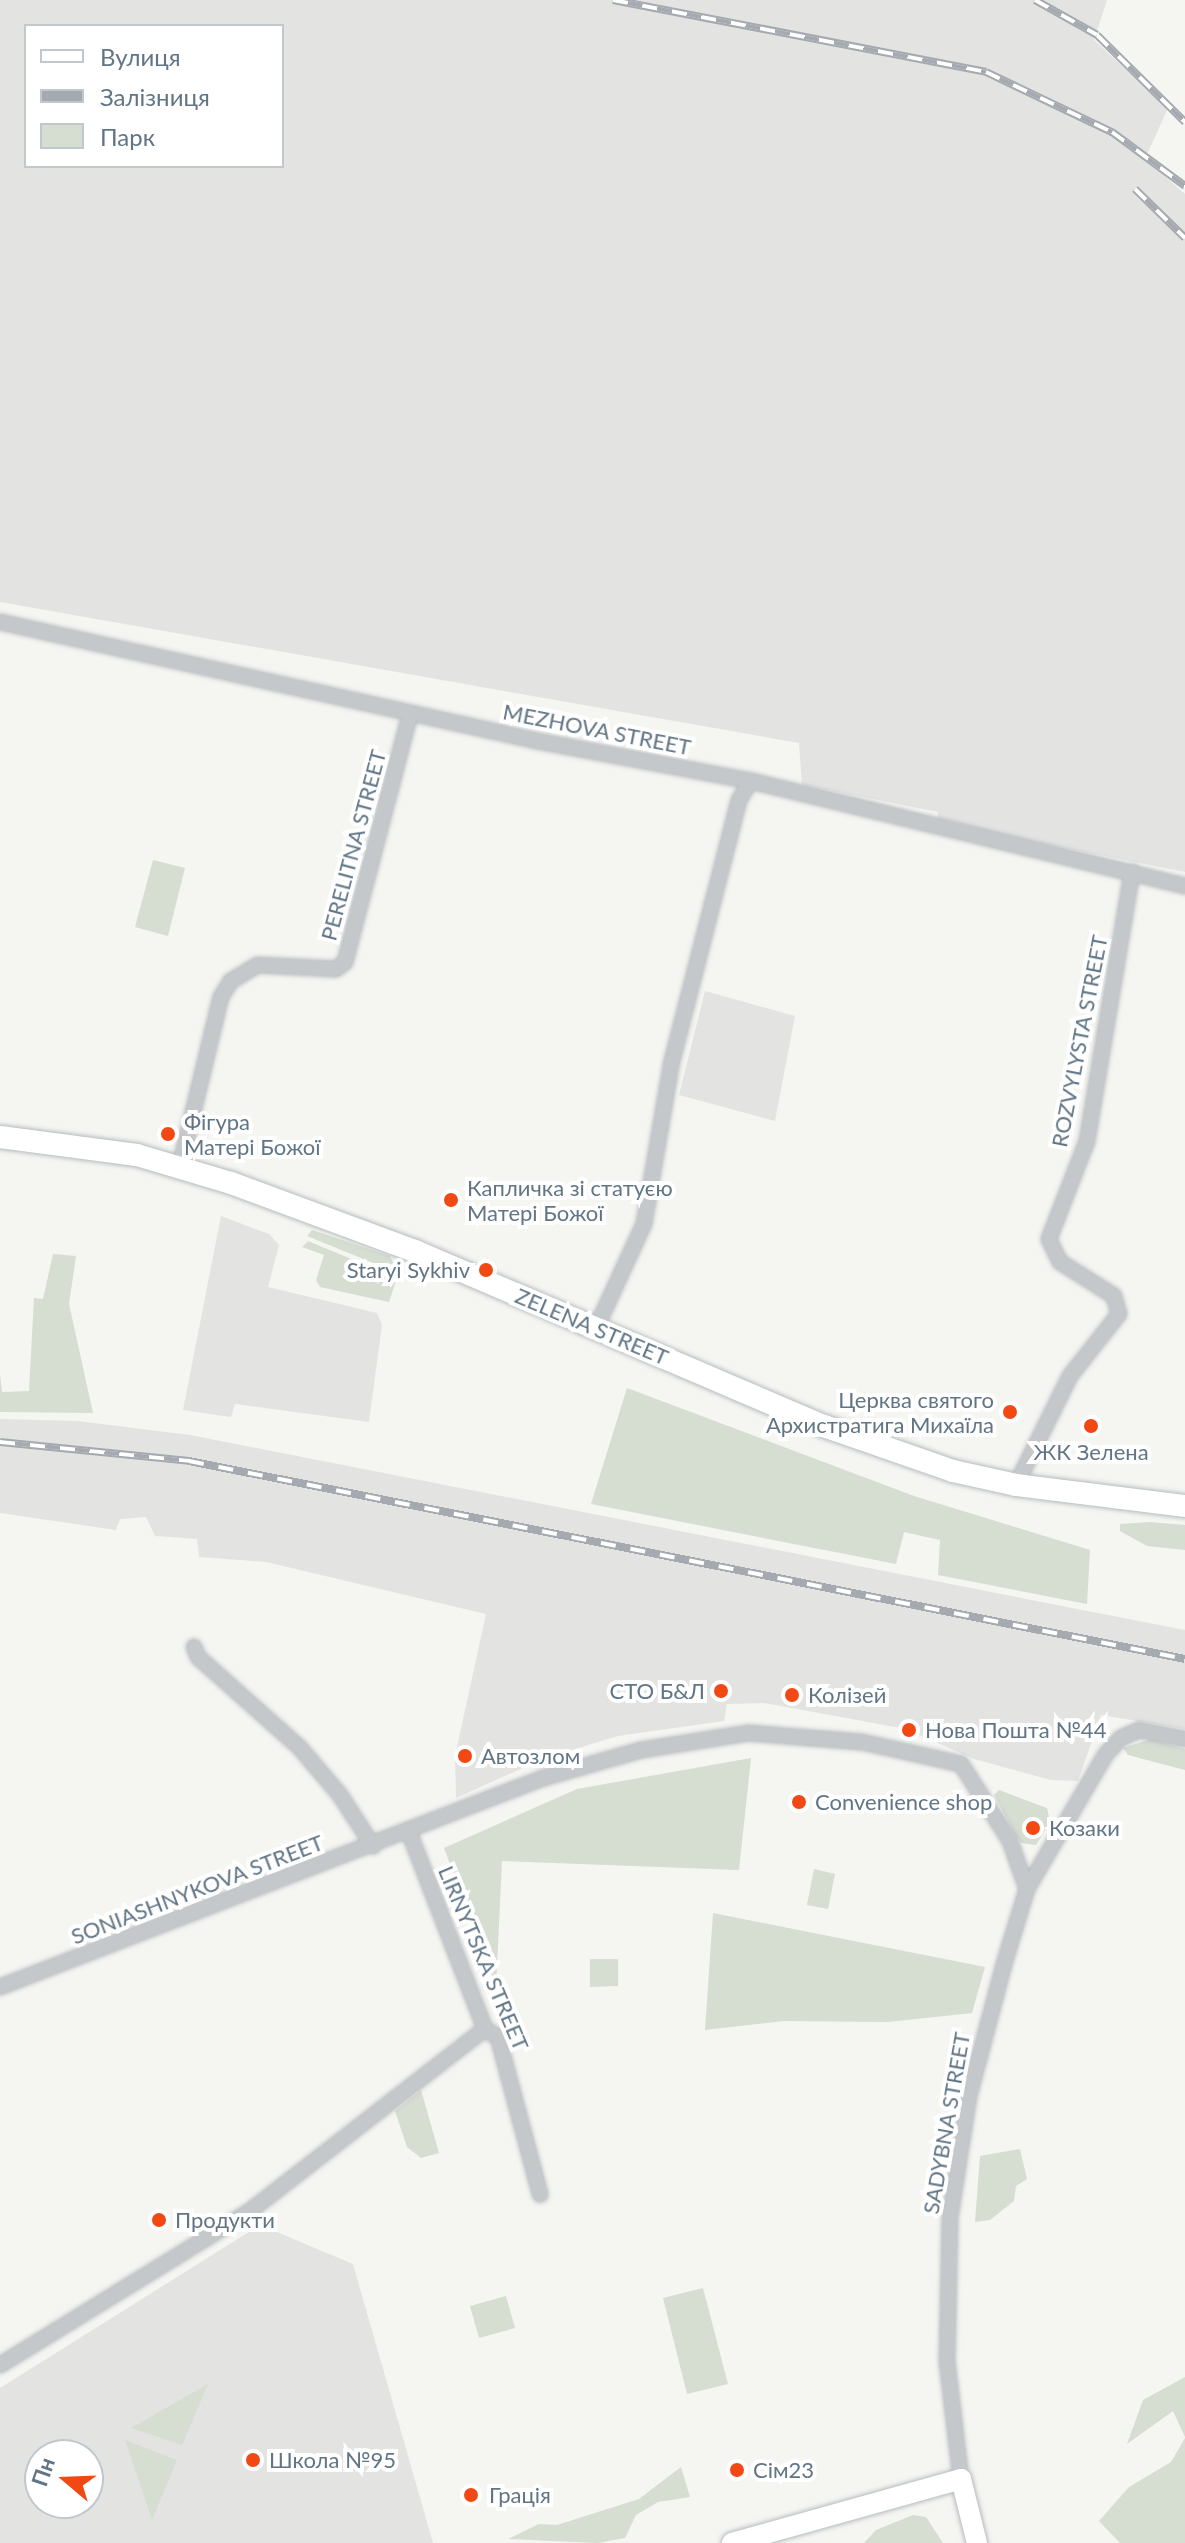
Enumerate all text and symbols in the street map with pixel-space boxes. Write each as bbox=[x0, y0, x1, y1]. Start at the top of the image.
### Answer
legend bbox=[24, 24, 284, 168]
text: Вулиця bbox=[100, 42, 181, 71]
text: Залізниця bbox=[100, 82, 210, 111]
text: Парк bbox=[100, 122, 155, 151]
street label: MEZHOVA STREET bbox=[500, 698, 694, 760]
street label: PERELITNA STREET bbox=[315, 746, 391, 944]
street label: ROZVYLYSTA STREET bbox=[1045, 932, 1113, 1150]
place label: Фігура Матері Божої bbox=[184, 1108, 321, 1160]
marker: Фігура Матері Божої bbox=[159, 1125, 177, 1143]
place label: Капличка зі статуєю Матері Божої bbox=[467, 1174, 673, 1226]
marker: Капличка зі статуєю Матері Божої bbox=[442, 1191, 460, 1209]
place label: Staryi Sykhiv bbox=[347, 1257, 470, 1283]
marker: Staryi Sykhiv bbox=[477, 1261, 495, 1279]
street label: ZELENA STREET bbox=[511, 1282, 673, 1370]
place label: Церква святого Архистратига Михаїла bbox=[766, 1386, 994, 1438]
marker: Церква святого Архистратига Михаїла bbox=[1001, 1403, 1019, 1421]
marker: ЖК Зелена bbox=[1082, 1417, 1100, 1435]
place label: ЖК Зелена bbox=[1033, 1439, 1149, 1465]
place label: СТО Б&Л bbox=[610, 1678, 705, 1704]
marker: СТО Б&Л bbox=[712, 1682, 730, 1700]
place label: Колізей bbox=[808, 1682, 886, 1708]
marker: Колізей bbox=[783, 1686, 801, 1704]
place label: Нова Пошта №44 bbox=[925, 1717, 1106, 1743]
marker: Нова Пошта №44 bbox=[900, 1721, 918, 1739]
place label: Автозлом bbox=[481, 1743, 580, 1769]
marker: Автозлом bbox=[456, 1747, 474, 1765]
place label: Convenience shop bbox=[815, 1789, 992, 1815]
marker: Convenience shop bbox=[790, 1793, 808, 1811]
place label: Козаки bbox=[1049, 1815, 1120, 1841]
marker: Козаки bbox=[1024, 1819, 1042, 1837]
street label: SONIASHNYKOVA STREET bbox=[67, 1829, 327, 1949]
street label: LIRNYTSKA STREET bbox=[433, 1861, 535, 2055]
street label: SADYBNA STREET bbox=[917, 2030, 975, 2216]
place label: Продукти bbox=[175, 2207, 275, 2233]
marker: Продукти bbox=[150, 2211, 168, 2229]
north arrow bbox=[24, 2439, 104, 2519]
place label: Школа №95 bbox=[269, 2447, 396, 2473]
marker: Школа №95 bbox=[244, 2451, 262, 2469]
text: Пн bbox=[25, 2454, 60, 2490]
place label: Сім23 bbox=[753, 2457, 814, 2483]
marker: Сім23 bbox=[728, 2461, 746, 2479]
place label: Грація bbox=[489, 2482, 551, 2508]
marker: Грація bbox=[460, 2484, 482, 2506]

